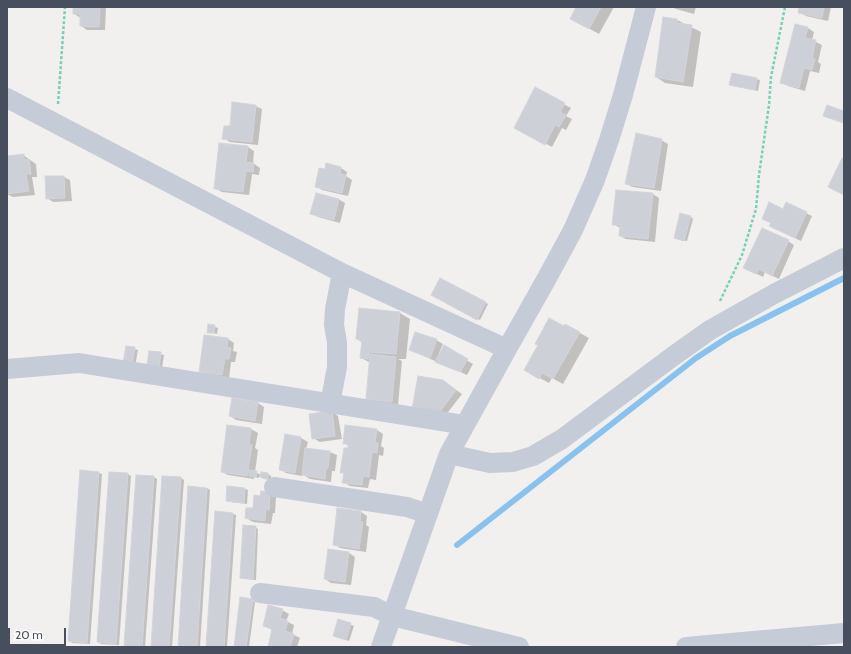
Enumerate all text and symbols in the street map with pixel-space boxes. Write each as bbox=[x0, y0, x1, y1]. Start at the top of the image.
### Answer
scale bar bbox=[10, 620, 68, 646]
text: 20 m bbox=[15, 627, 43, 642]

